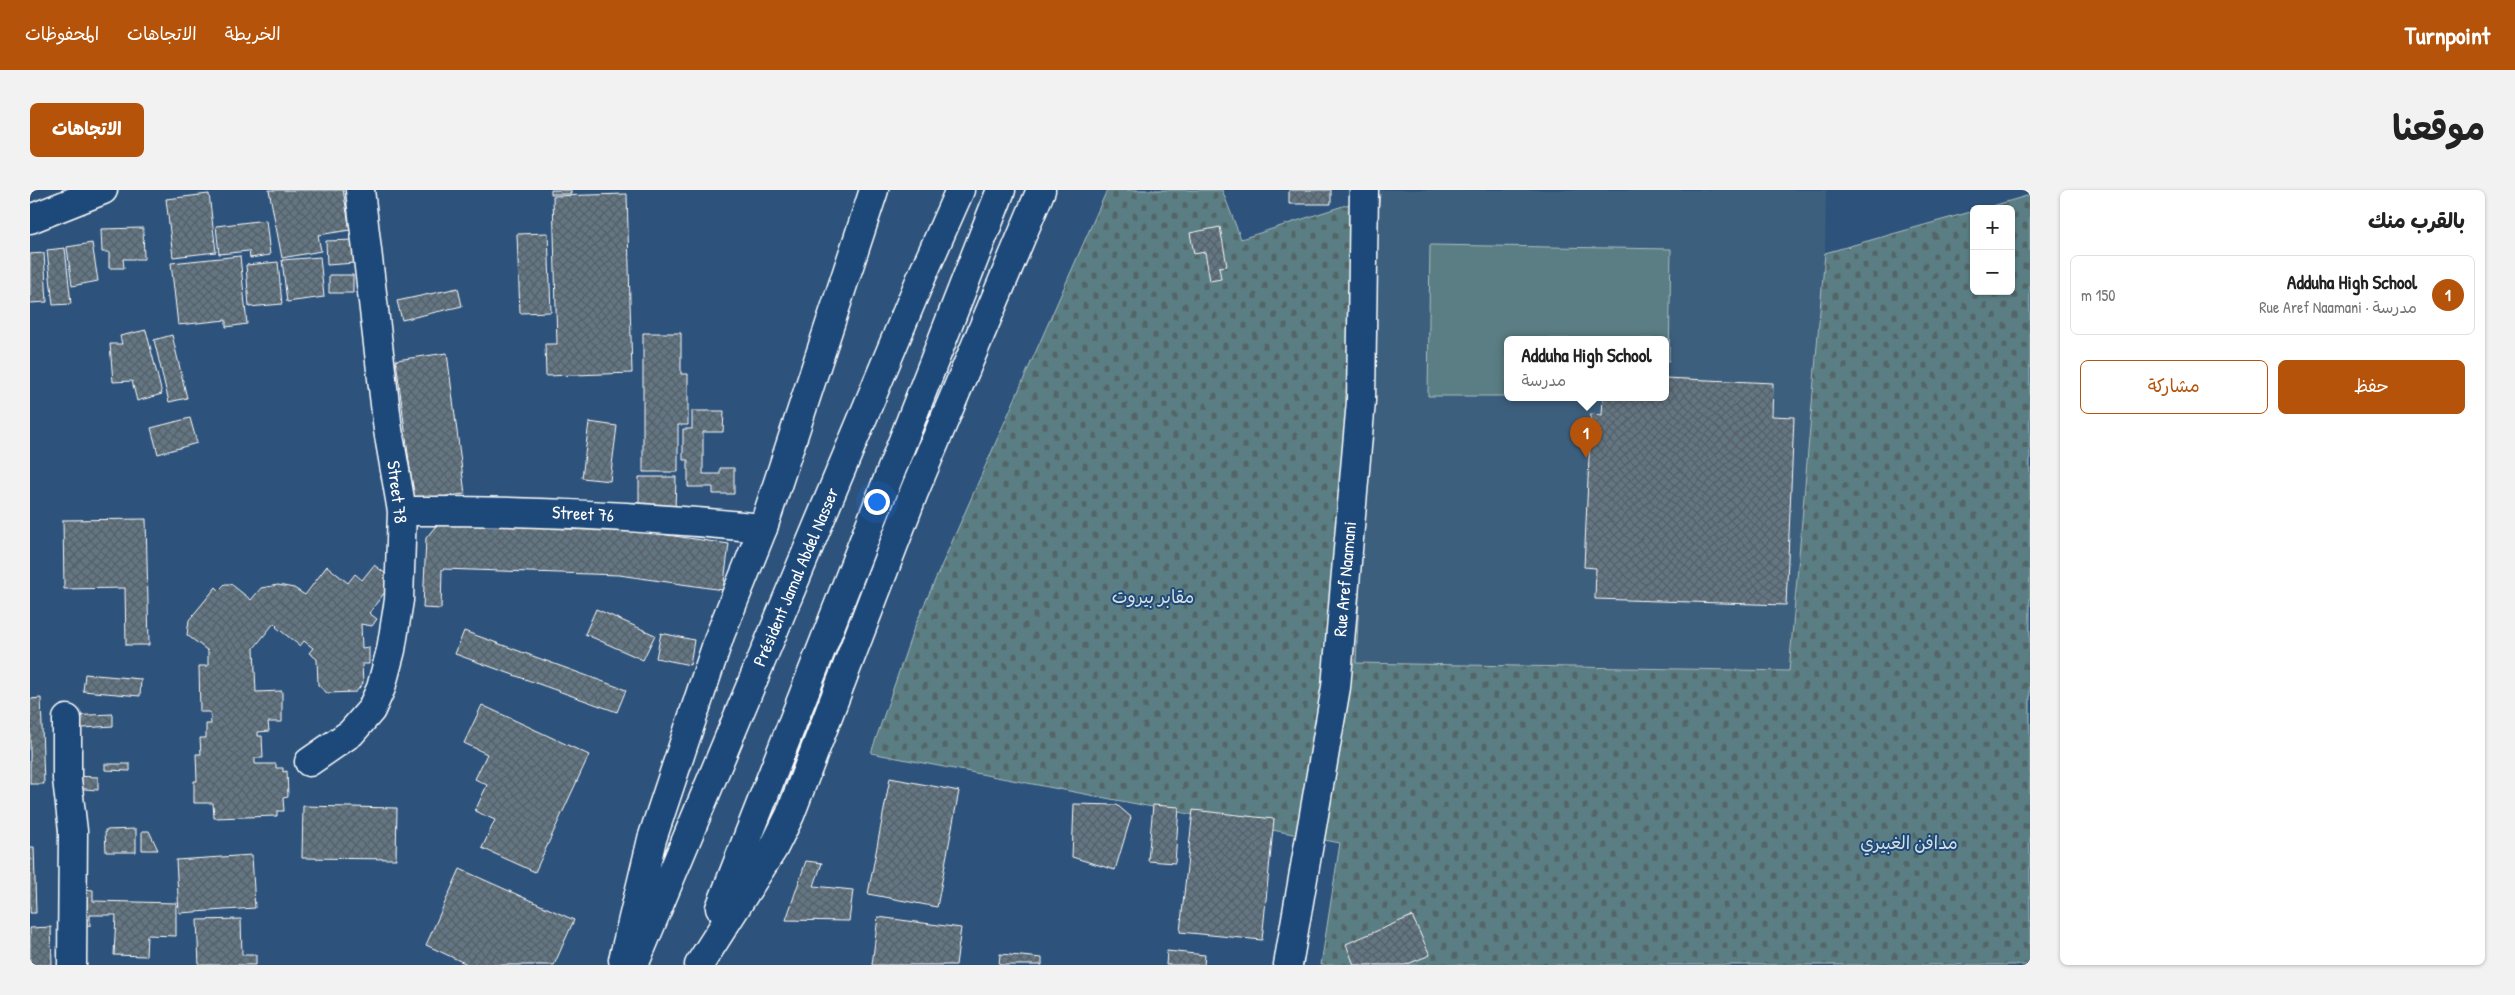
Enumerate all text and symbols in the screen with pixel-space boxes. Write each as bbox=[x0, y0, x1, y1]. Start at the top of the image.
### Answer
text: Turnpoint bbox=[2405, 19, 2490, 51]
text: المحفوظات bbox=[25, 21, 99, 46]
text: الاتجاهات bbox=[127, 21, 197, 46]
text: الخريطة bbox=[225, 21, 281, 46]
button: الاتجاهات bbox=[30, 103, 144, 157]
text: موقعنا bbox=[2392, 104, 2485, 151]
map controls bbox=[1970, 205, 2015, 295]
button: + bbox=[1970, 205, 2015, 250]
text: بالقرب منك bbox=[2368, 206, 2465, 235]
button: − bbox=[1970, 250, 2015, 295]
text: Adduha High School bbox=[2287, 269, 2417, 295]
text: 150 m bbox=[2081, 284, 2115, 306]
text: 1 bbox=[2445, 284, 2451, 306]
text: مدرسة · Rue Aref Naamani bbox=[2259, 296, 2417, 318]
popup bbox=[1504, 336, 1669, 401]
text: Adduha High School bbox=[1522, 342, 1651, 368]
button: مشاركة bbox=[2080, 360, 2268, 414]
button: حفظ bbox=[2278, 360, 2465, 414]
text: مدرسة bbox=[1522, 369, 1566, 391]
pin: 1 bbox=[1570, 417, 1602, 458]
street label: Street 78 bbox=[381, 459, 414, 525]
street label: Président Jamal Abdel Nasser bbox=[746, 483, 845, 670]
your location bbox=[864, 489, 890, 515]
street label: Street 76 bbox=[551, 499, 615, 528]
street label: Rue Aref Naamani bbox=[1327, 520, 1362, 637]
park label: مقابر بيروت bbox=[1112, 584, 1194, 609]
park label: مدافن الغبيري bbox=[1860, 830, 1958, 856]

